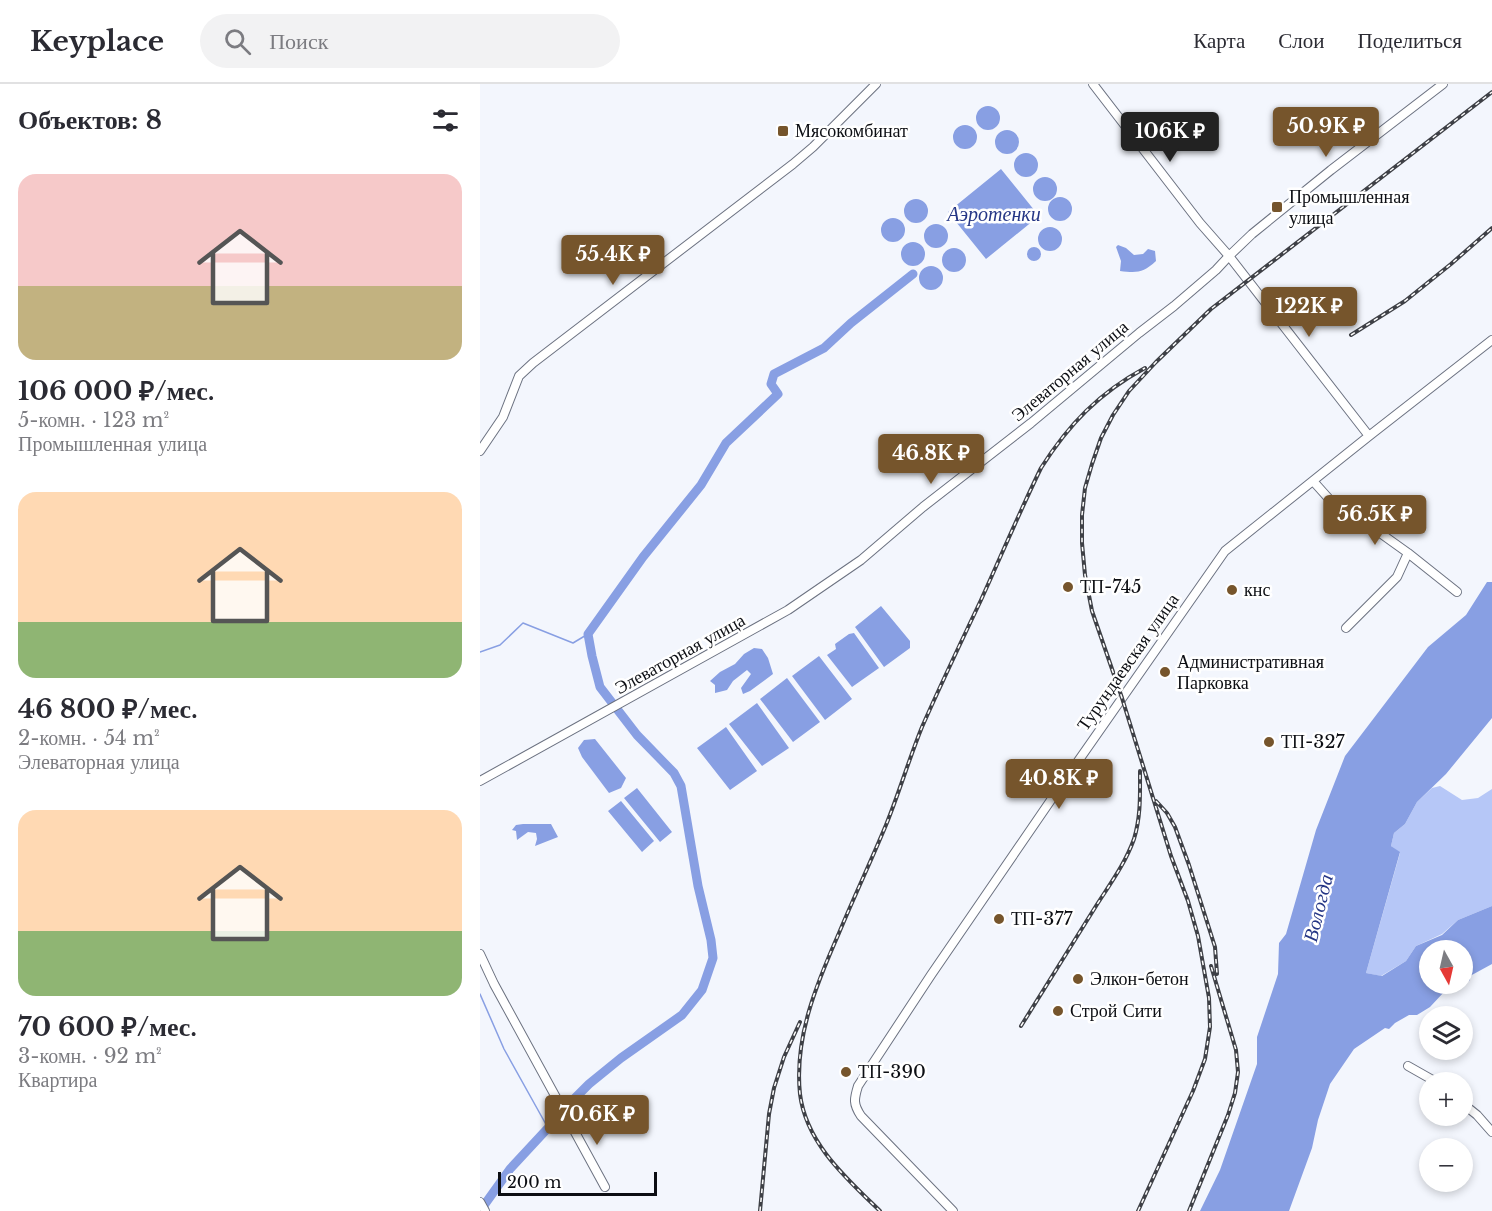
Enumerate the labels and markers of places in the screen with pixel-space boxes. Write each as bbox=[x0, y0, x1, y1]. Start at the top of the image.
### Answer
pin: 50.9K ₽ bbox=[1271, 107, 1381, 158]
pin: 106K ₽ bbox=[1121, 112, 1219, 163]
place label: Мясокомбинат bbox=[795, 120, 908, 142]
marker: Мясокомбинат bbox=[776, 124, 790, 138]
place label: Промышленная улица bbox=[1289, 186, 1410, 229]
marker: Промышленная улица bbox=[1270, 200, 1284, 214]
pin: 55.4K ₽ bbox=[558, 235, 668, 286]
pin: 122K ₽ bbox=[1260, 287, 1358, 338]
pin: 46.8K ₽ bbox=[876, 434, 986, 485]
pin: 56.5K ₽ bbox=[1320, 495, 1430, 546]
place label: ТП-745 bbox=[1080, 576, 1142, 598]
place label: кнс bbox=[1244, 579, 1270, 601]
marker: ТП-745 bbox=[1061, 580, 1075, 594]
marker: кнс bbox=[1225, 583, 1239, 597]
place label: Административная Парковка bbox=[1177, 651, 1324, 694]
marker: Административная Парковка bbox=[1158, 665, 1172, 679]
place label: ТП-327 bbox=[1281, 731, 1346, 753]
marker: ТП-327 bbox=[1262, 735, 1276, 749]
pin: 40.8K ₽ bbox=[1004, 759, 1114, 810]
place label: ТП-377 bbox=[1011, 908, 1073, 930]
marker: ТП-377 bbox=[992, 912, 1006, 926]
place label: Элкон-бетон bbox=[1090, 968, 1189, 990]
marker: Элкон-бетон bbox=[1071, 972, 1085, 986]
place label: Строй Сити bbox=[1070, 1000, 1162, 1022]
marker: Строй Сити bbox=[1051, 1004, 1065, 1018]
place label: ТП-390 bbox=[858, 1061, 926, 1083]
marker: ТП-390 bbox=[839, 1065, 853, 1079]
pin: 70.6K ₽ bbox=[542, 1095, 652, 1146]

